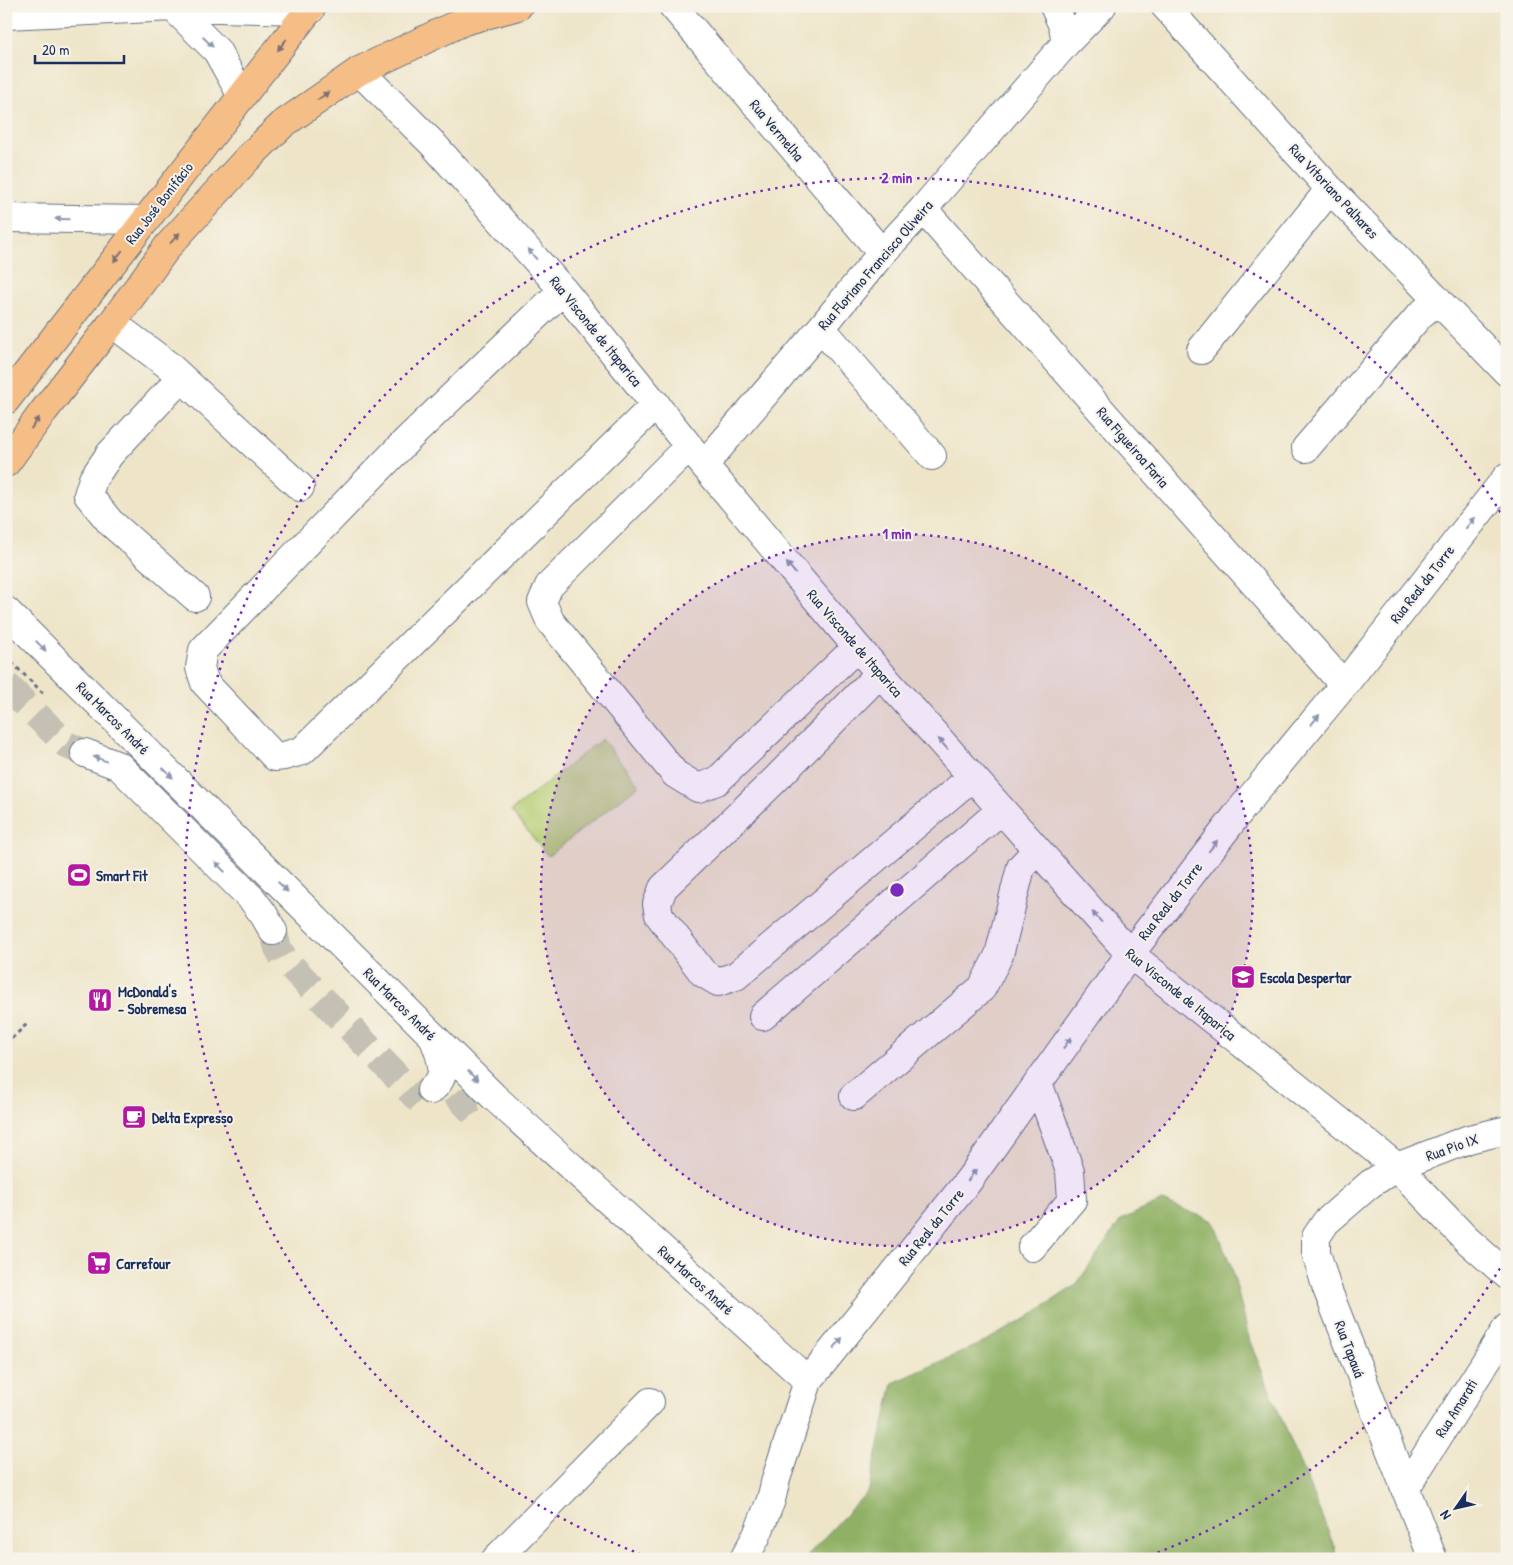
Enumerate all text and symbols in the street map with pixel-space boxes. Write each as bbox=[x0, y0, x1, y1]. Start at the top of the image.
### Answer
scale bar bbox=[35, 32, 124, 64]
one-way arrow bbox=[202, 35, 214, 47]
one-way arrow bbox=[277, 38, 288, 51]
text: 20 m bbox=[42, 39, 69, 60]
one-way arrow bbox=[316, 91, 330, 101]
street label: Rua Vermelha bbox=[745, 95, 809, 165]
street label: Rua Vitoriano Palhares bbox=[1284, 139, 1384, 243]
street label: Rua José Bonifácio bbox=[120, 157, 198, 249]
text: 2 min bbox=[882, 167, 913, 188]
street label: Rua Floriano Francisco Oliveira bbox=[813, 195, 937, 335]
one-way arrow bbox=[54, 214, 70, 222]
one-way arrow bbox=[169, 232, 181, 244]
one-way arrow bbox=[526, 247, 537, 260]
one-way arrow bbox=[113, 249, 123, 263]
street label: Rua Visconde de Itaparica bbox=[545, 271, 647, 391]
street label: Rua Figueiroa Faria bbox=[1092, 402, 1174, 492]
one-way arrow bbox=[30, 416, 40, 430]
one-way arrow bbox=[1464, 517, 1475, 530]
text: 1 min bbox=[882, 523, 912, 544]
street label: Rua Real da Torre bbox=[1385, 540, 1459, 628]
one-way arrow bbox=[785, 562, 797, 574]
street label: Rua Visconde de Itaparica bbox=[802, 585, 908, 702]
one-way arrow bbox=[35, 639, 47, 651]
street label: Rua Marcos André bbox=[72, 677, 154, 759]
one-way arrow bbox=[1310, 713, 1321, 726]
one-way arrow bbox=[937, 738, 949, 750]
one-way arrow bbox=[93, 755, 108, 762]
one-way arrow bbox=[162, 767, 174, 779]
one-way arrow bbox=[1208, 839, 1218, 853]
street label: Rua Real da Torre bbox=[1133, 857, 1207, 945]
one-way arrow bbox=[214, 861, 226, 873]
sports icon: Smart Fit bbox=[66, 862, 92, 888]
place label: Smart Fit bbox=[96, 865, 148, 886]
one-way arrow bbox=[277, 881, 289, 893]
centre of rings bbox=[888, 881, 906, 899]
one-way arrow bbox=[1092, 911, 1103, 924]
street label: Rua Visconde de Itaparica bbox=[1121, 943, 1241, 1045]
street label: Rua Marcos André bbox=[359, 963, 441, 1045]
school or university icon: Escola Despertar bbox=[1230, 964, 1256, 990]
place label: Escola Despertar bbox=[1260, 967, 1352, 989]
place label: McDonald's - Sobremesa bbox=[118, 981, 186, 1019]
restaurant icon: McDonald's - Sobremesa bbox=[87, 987, 113, 1013]
one-way arrow bbox=[1061, 1036, 1071, 1049]
one-way arrow bbox=[466, 1070, 478, 1082]
cafe icon: Delta Expresso bbox=[121, 1104, 147, 1130]
place label: Delta Expresso bbox=[152, 1107, 233, 1129]
street label: Rua Pio IX bbox=[1423, 1128, 1481, 1166]
one-way arrow bbox=[967, 1168, 977, 1182]
street label: Rua Real da Torre bbox=[893, 1184, 969, 1270]
street label: Rua Marcos André bbox=[653, 1240, 739, 1320]
supermarket icon: Carrefour bbox=[86, 1250, 112, 1276]
place label: Carrefour bbox=[116, 1253, 171, 1274]
street label: Rua Tapauá bbox=[1330, 1318, 1370, 1381]
one-way arrow bbox=[833, 1337, 844, 1350]
street label: Rua Amarati bbox=[1430, 1375, 1482, 1441]
north arrow bbox=[1430, 1482, 1480, 1532]
text: N bbox=[1435, 1507, 1455, 1524]

